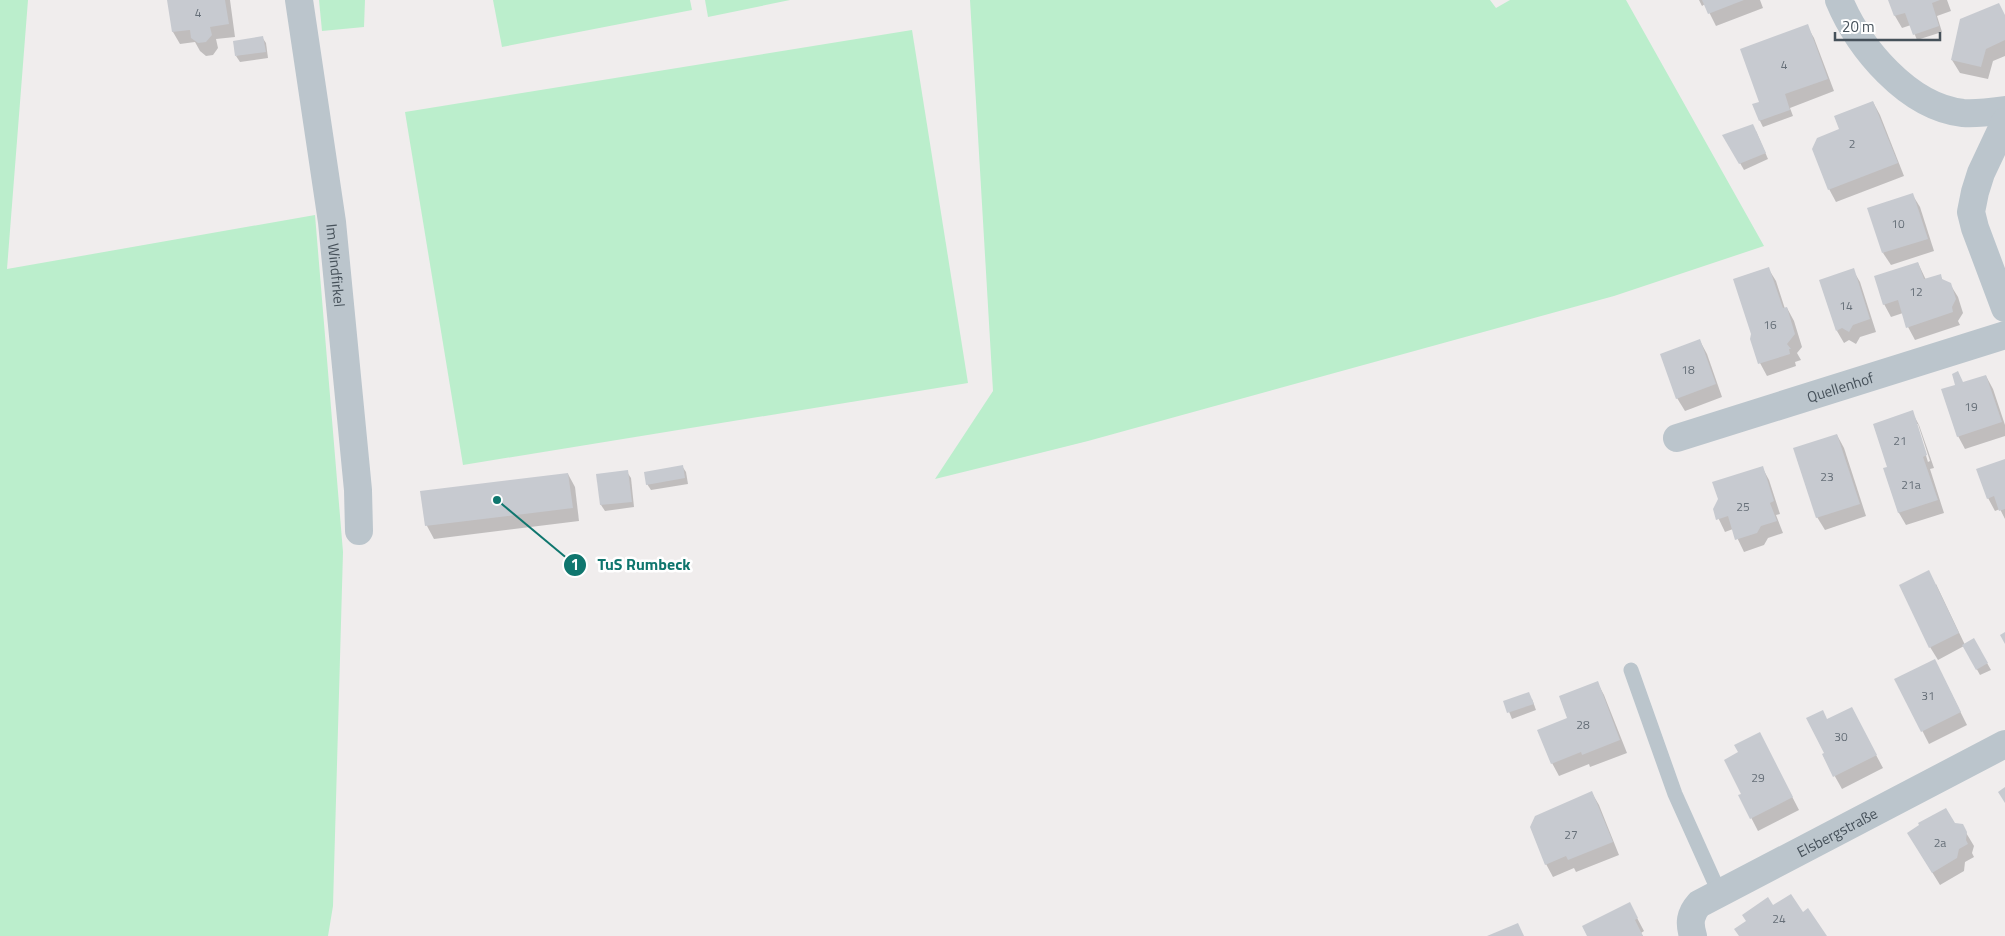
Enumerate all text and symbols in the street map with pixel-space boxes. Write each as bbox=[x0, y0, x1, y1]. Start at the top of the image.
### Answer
house number: 4 bbox=[195, 3, 202, 22]
scale bar bbox=[1835, 10, 1940, 42]
text: 20 m bbox=[1842, 15, 1875, 38]
house number: 4 bbox=[1781, 55, 1788, 74]
house number: 2 bbox=[1849, 134, 1855, 153]
house number: 10 bbox=[1891, 214, 1905, 233]
street label: Im Windfirkel bbox=[321, 223, 352, 308]
house number: 12 bbox=[1909, 282, 1923, 301]
house number: 14 bbox=[1839, 296, 1853, 315]
house number: 16 bbox=[1763, 315, 1777, 334]
house number: 18 bbox=[1681, 360, 1695, 379]
street label: Quellenhof bbox=[1804, 365, 1877, 408]
house number: 19 bbox=[1964, 397, 1978, 416]
house number: 21 bbox=[1893, 431, 1907, 450]
house number: 23 bbox=[1820, 467, 1834, 486]
house number: 21a bbox=[1901, 475, 1921, 494]
house number: 25 bbox=[1736, 497, 1750, 516]
callout: TuS Rumbeck bbox=[563, 549, 701, 580]
text: TuS Rumbeck bbox=[597, 552, 691, 576]
text: 1 bbox=[571, 553, 579, 576]
house number: 31 bbox=[1921, 686, 1935, 705]
house number: 28 bbox=[1576, 715, 1590, 734]
house number: 30 bbox=[1834, 727, 1848, 746]
house number: 29 bbox=[1751, 768, 1765, 787]
street label: Elsbergstraße bbox=[1793, 801, 1881, 863]
house number: 27 bbox=[1564, 825, 1578, 844]
house number: 2a bbox=[1934, 833, 1946, 852]
house number: 24 bbox=[1772, 909, 1786, 928]

